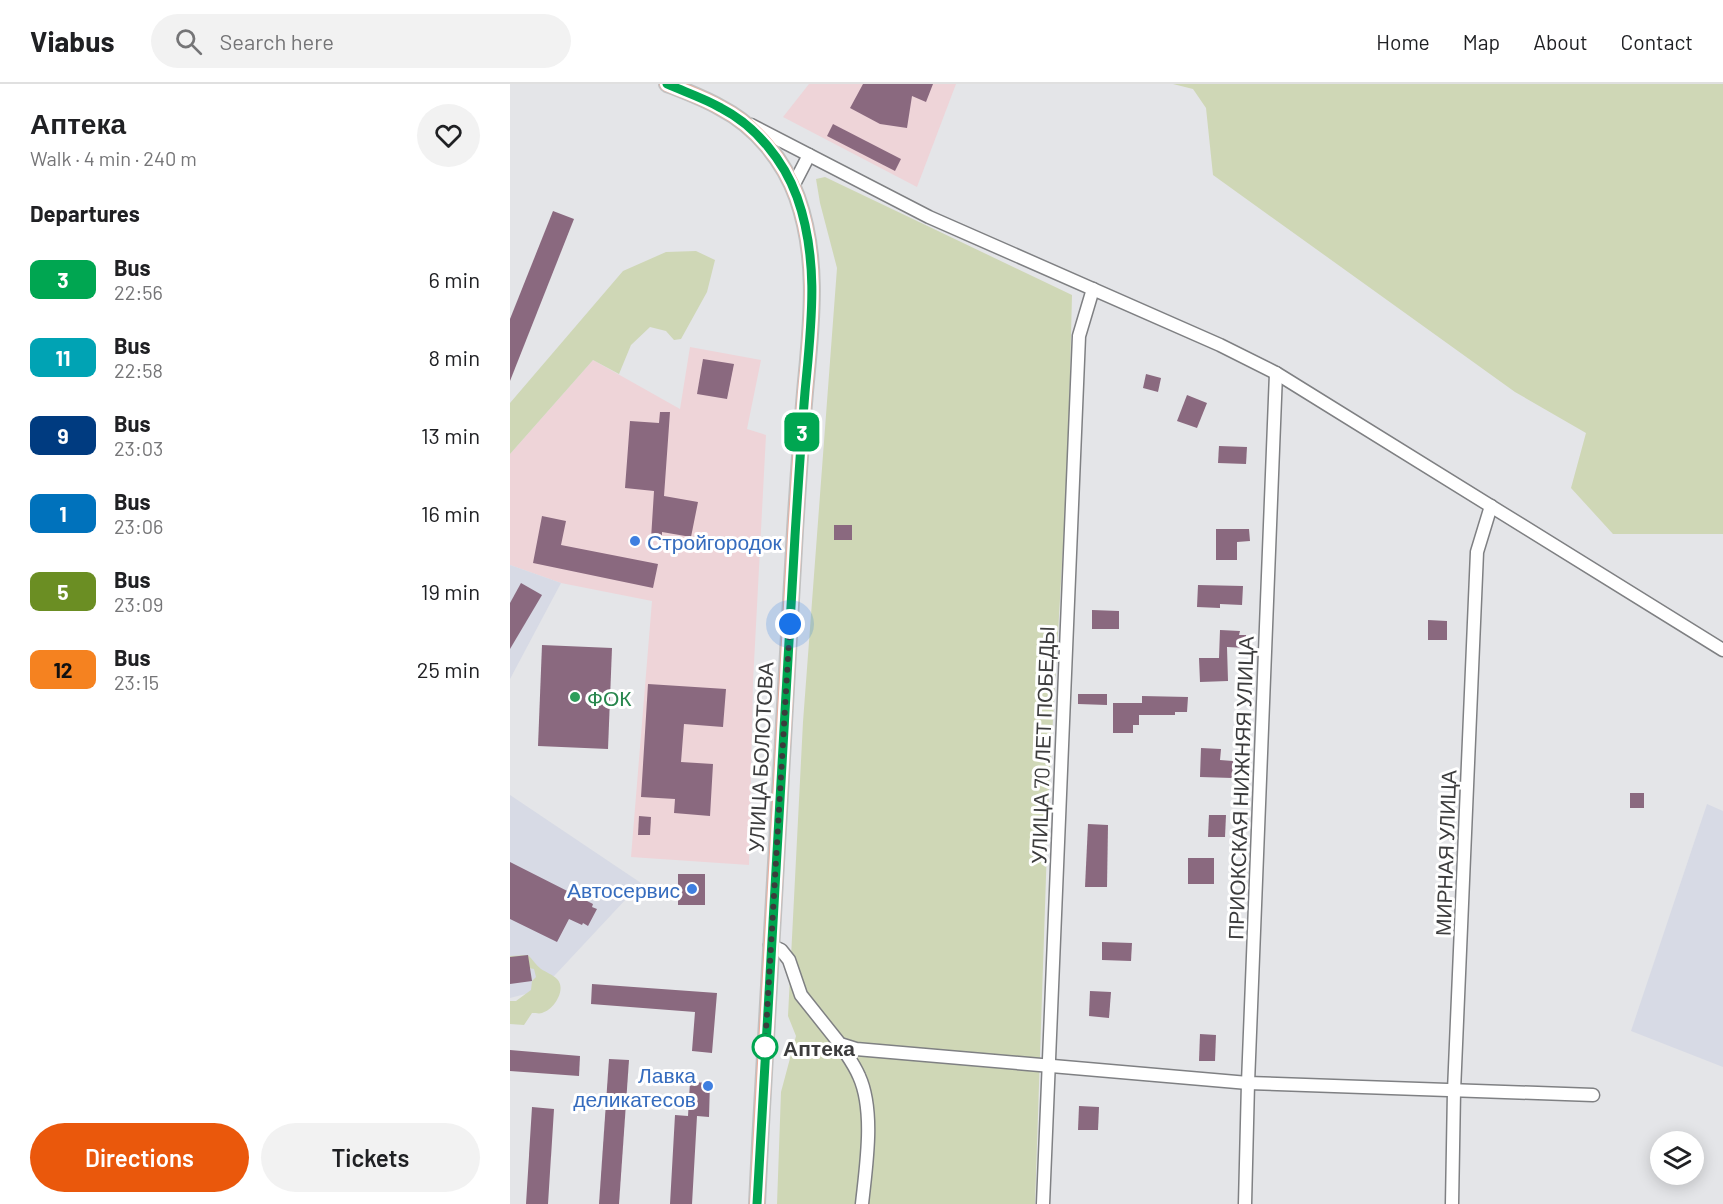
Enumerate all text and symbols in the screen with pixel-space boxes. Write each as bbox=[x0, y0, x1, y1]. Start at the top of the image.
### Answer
search box bbox=[151, 14, 571, 68]
text: Viabus bbox=[30, 24, 115, 58]
icon: search bbox=[172, 25, 205, 58]
text: Search here bbox=[220, 28, 334, 54]
text: Home bbox=[1376, 29, 1430, 54]
text: Map bbox=[1463, 29, 1500, 54]
text: About bbox=[1533, 29, 1588, 54]
text: Contact bbox=[1621, 29, 1693, 54]
button: heart bbox=[417, 104, 480, 167]
text: Аптека bbox=[30, 106, 126, 140]
text: Walk · 4 min · 240 m bbox=[30, 146, 197, 170]
text: Departures bbox=[30, 200, 140, 226]
text: Bus bbox=[114, 254, 151, 280]
text: 6 min bbox=[429, 266, 480, 292]
text: 3 bbox=[57, 267, 69, 292]
text: 22:56 bbox=[114, 280, 163, 304]
text: Bus bbox=[114, 332, 151, 358]
text: 8 min bbox=[428, 344, 480, 370]
text: 11 bbox=[55, 345, 71, 370]
text: 22:58 bbox=[114, 358, 163, 382]
text: Bus bbox=[114, 410, 151, 436]
line badge: 3 bbox=[782, 412, 822, 452]
text: 3 bbox=[796, 420, 808, 445]
text: 13 min bbox=[421, 422, 480, 448]
text: 9 bbox=[57, 423, 69, 448]
text: 23:03 bbox=[114, 436, 163, 460]
text: Bus bbox=[114, 488, 151, 514]
text: 16 min bbox=[421, 500, 480, 526]
text: 1 bbox=[59, 501, 67, 526]
text: 23:06 bbox=[114, 514, 163, 538]
place label: Стройгородок bbox=[647, 529, 783, 554]
marker: Стройгородок bbox=[628, 534, 642, 548]
text: Bus bbox=[114, 566, 151, 592]
text: 19 min bbox=[421, 578, 480, 604]
text: 5 bbox=[57, 579, 69, 604]
text: 23:09 bbox=[114, 592, 163, 616]
your location bbox=[775, 609, 805, 639]
street label: УЛИЦА 70 ЛЕТ ПОБЕДЫ bbox=[1025, 626, 1059, 864]
street label: ПРИОКСКАЯ НИЖНЯЯ УЛИЦА bbox=[1222, 636, 1258, 940]
text: Bus bbox=[114, 644, 151, 670]
text: 25 min bbox=[417, 656, 480, 682]
text: 12 bbox=[53, 657, 73, 682]
street label: УЛИЦА БОЛОТОВА bbox=[743, 661, 777, 853]
text: 23:15 bbox=[114, 670, 159, 694]
place label: ФОК bbox=[587, 685, 632, 710]
marker: ФОК bbox=[568, 690, 582, 704]
street label: МИРНАЯ УЛИЦА bbox=[1430, 770, 1460, 936]
place label: Автосервис bbox=[567, 877, 680, 902]
marker: Автосервис bbox=[685, 882, 699, 896]
marker: Аптека bbox=[752, 1034, 778, 1060]
place label: Аптека bbox=[783, 1035, 855, 1060]
place label: Лавка деликатесов bbox=[573, 1062, 696, 1111]
marker: Лавка деликатесов bbox=[701, 1079, 715, 1093]
button: Directions bbox=[30, 1123, 249, 1192]
button: Tickets bbox=[261, 1123, 480, 1192]
map controls bbox=[1650, 1131, 1704, 1185]
button: layers bbox=[1650, 1131, 1704, 1185]

